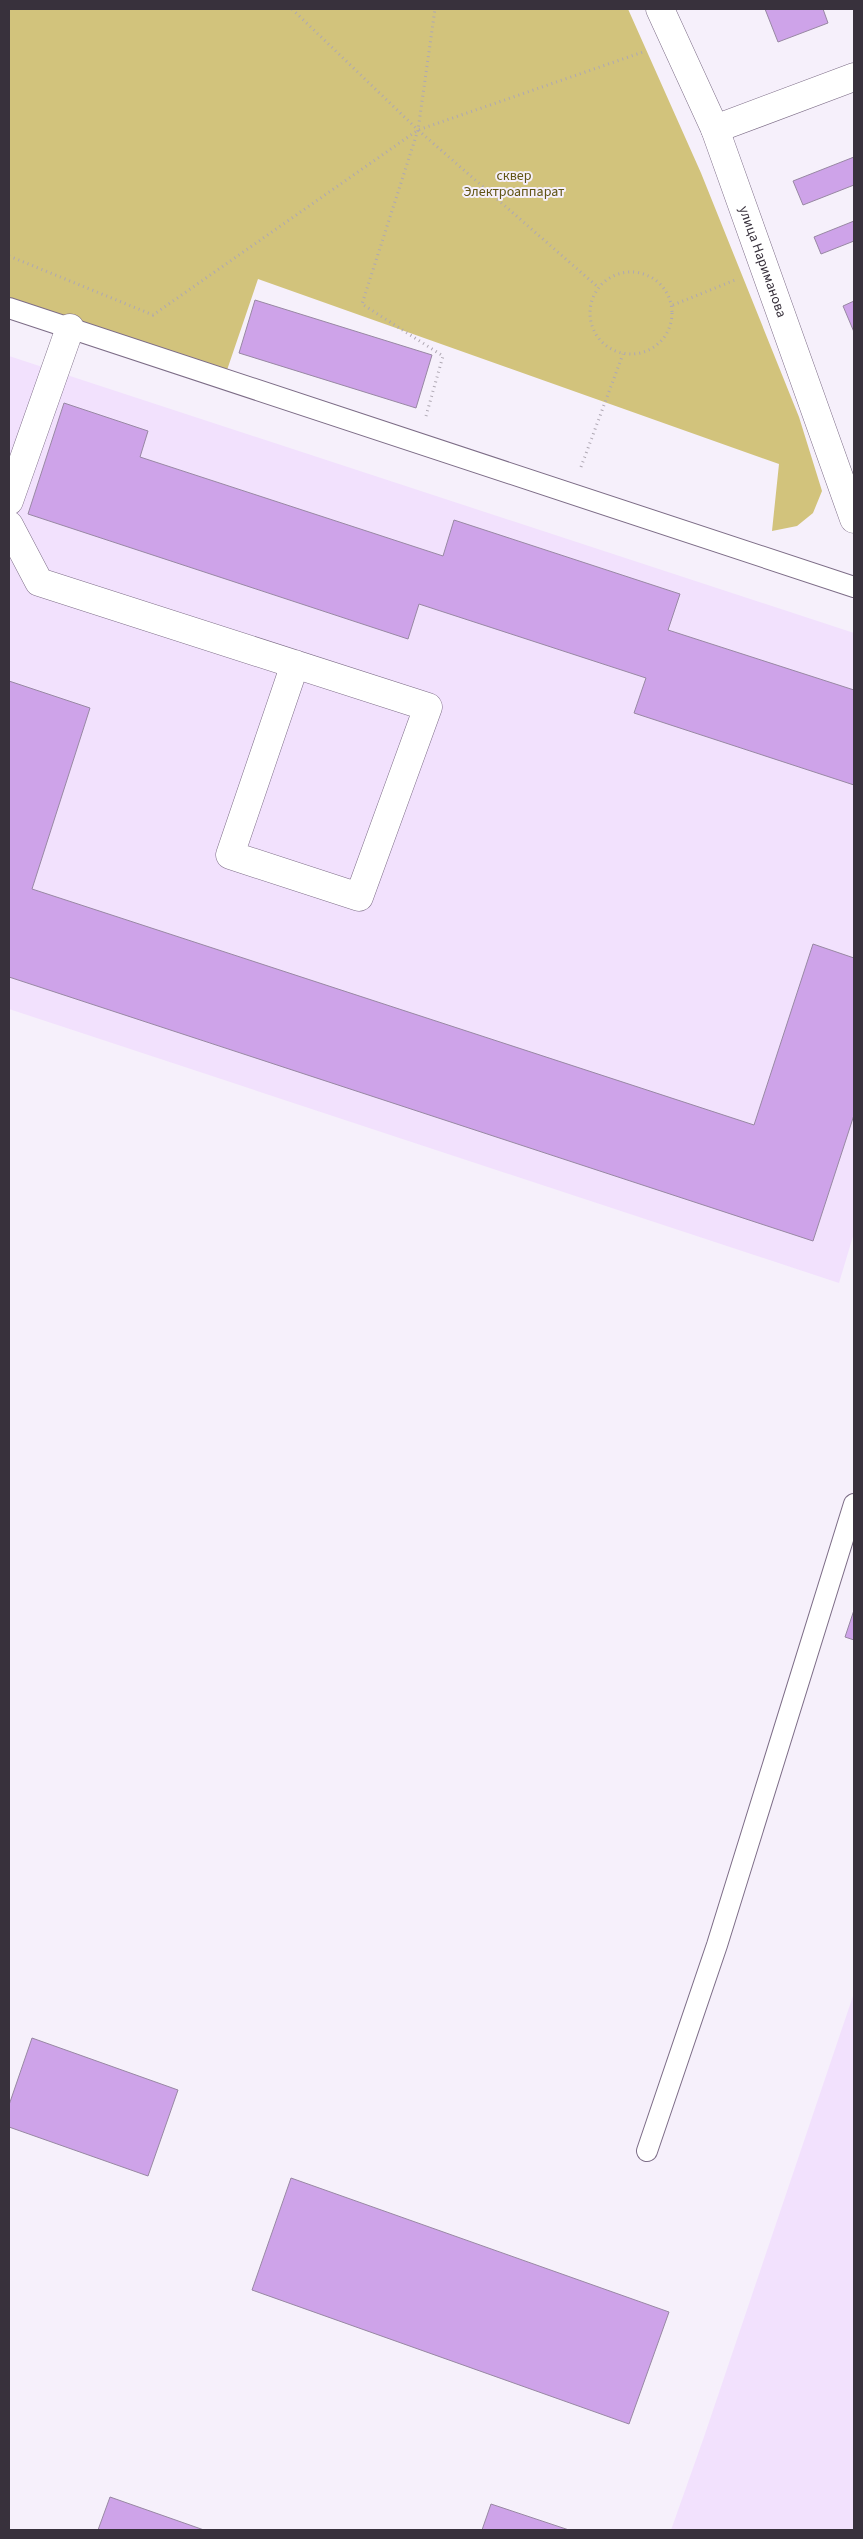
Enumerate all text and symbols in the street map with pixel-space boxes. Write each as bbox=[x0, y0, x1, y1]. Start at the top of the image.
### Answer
park label: cквер Электроаппарат bbox=[463, 166, 565, 202]
street label: улица Нариманова bbox=[733, 203, 791, 320]

